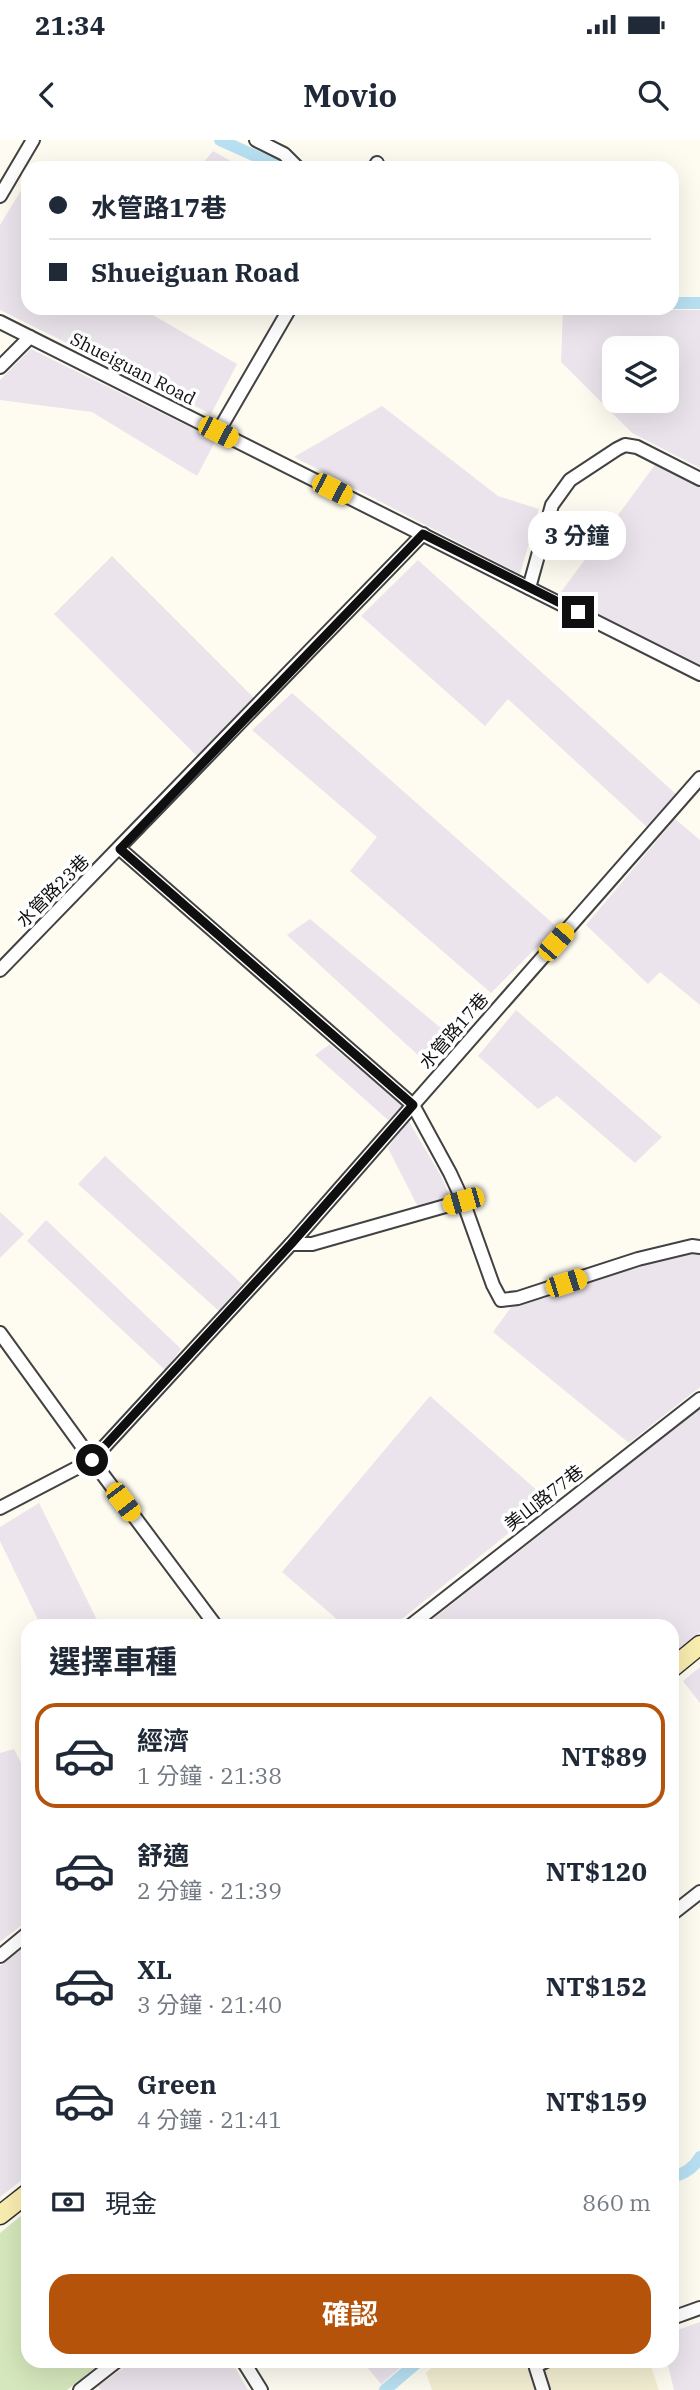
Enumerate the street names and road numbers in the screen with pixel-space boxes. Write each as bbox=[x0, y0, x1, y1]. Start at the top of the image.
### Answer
street label: Shueiguan Road bbox=[67, 327, 200, 410]
street label: 水管路23巷 bbox=[11, 849, 94, 932]
street label: 水管路17巷 bbox=[414, 988, 493, 1074]
street label: 美山路77巷 bbox=[500, 1460, 588, 1535]

